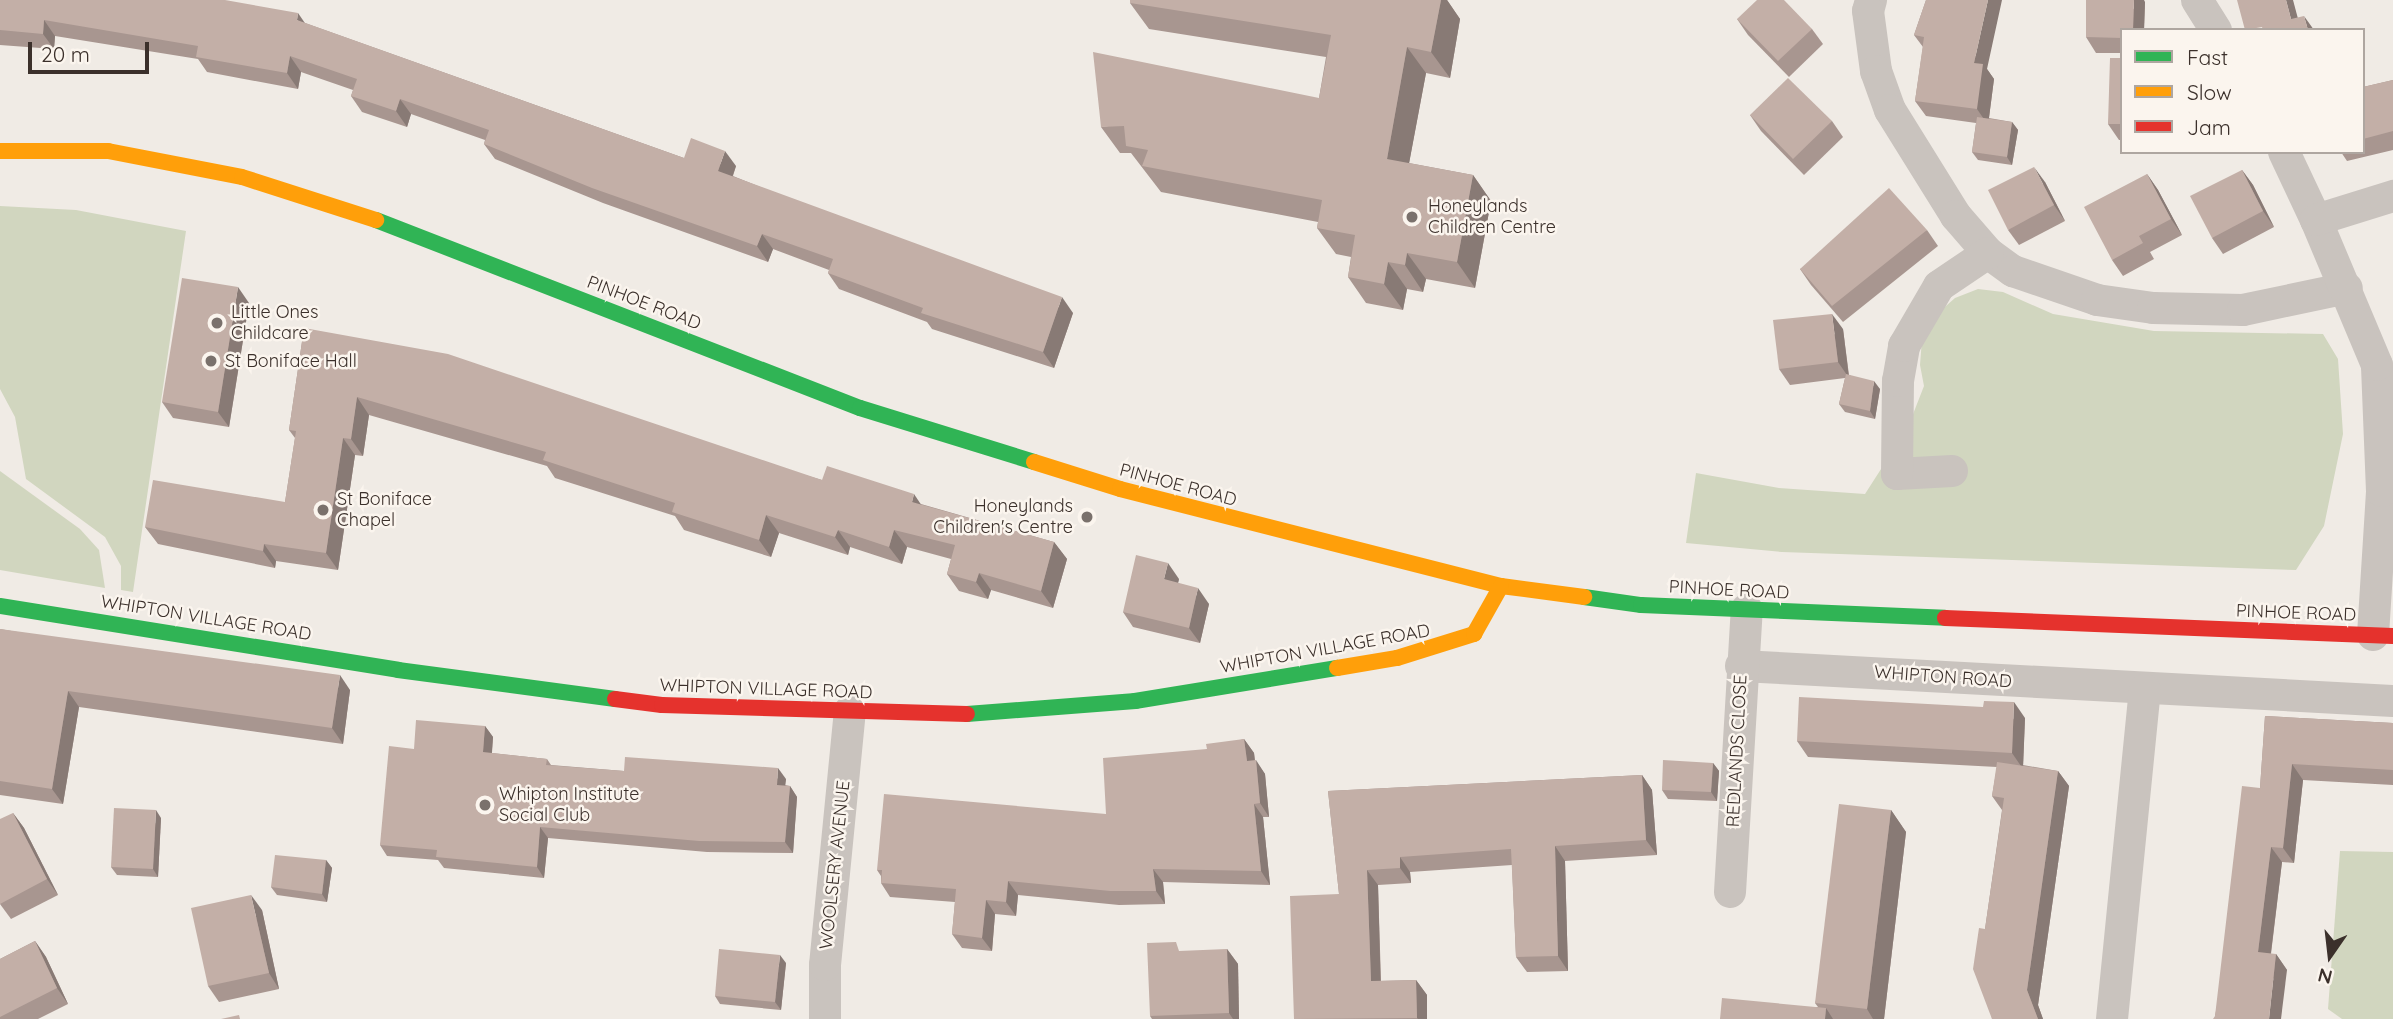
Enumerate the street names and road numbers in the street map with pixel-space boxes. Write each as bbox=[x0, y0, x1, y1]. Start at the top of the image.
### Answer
street label: PINHOE ROAD bbox=[584, 271, 704, 335]
street label: PINHOE ROAD bbox=[1117, 459, 1239, 511]
street label: PINHOE ROAD bbox=[1668, 576, 1790, 604]
street label: WHIPTON VILLAGE ROAD bbox=[99, 591, 313, 645]
street label: PINHOE ROAD bbox=[2235, 600, 2357, 626]
street label: WHIPTON VILLAGE ROAD bbox=[1218, 620, 1432, 678]
street label: WHIPTON ROAD bbox=[1873, 661, 2013, 693]
street label: WHIPTON VILLAGE ROAD bbox=[659, 674, 873, 704]
street label: REDLANDS CLOSE bbox=[1722, 674, 1752, 828]
street label: WOOLSERY AVENUE bbox=[815, 779, 855, 951]

